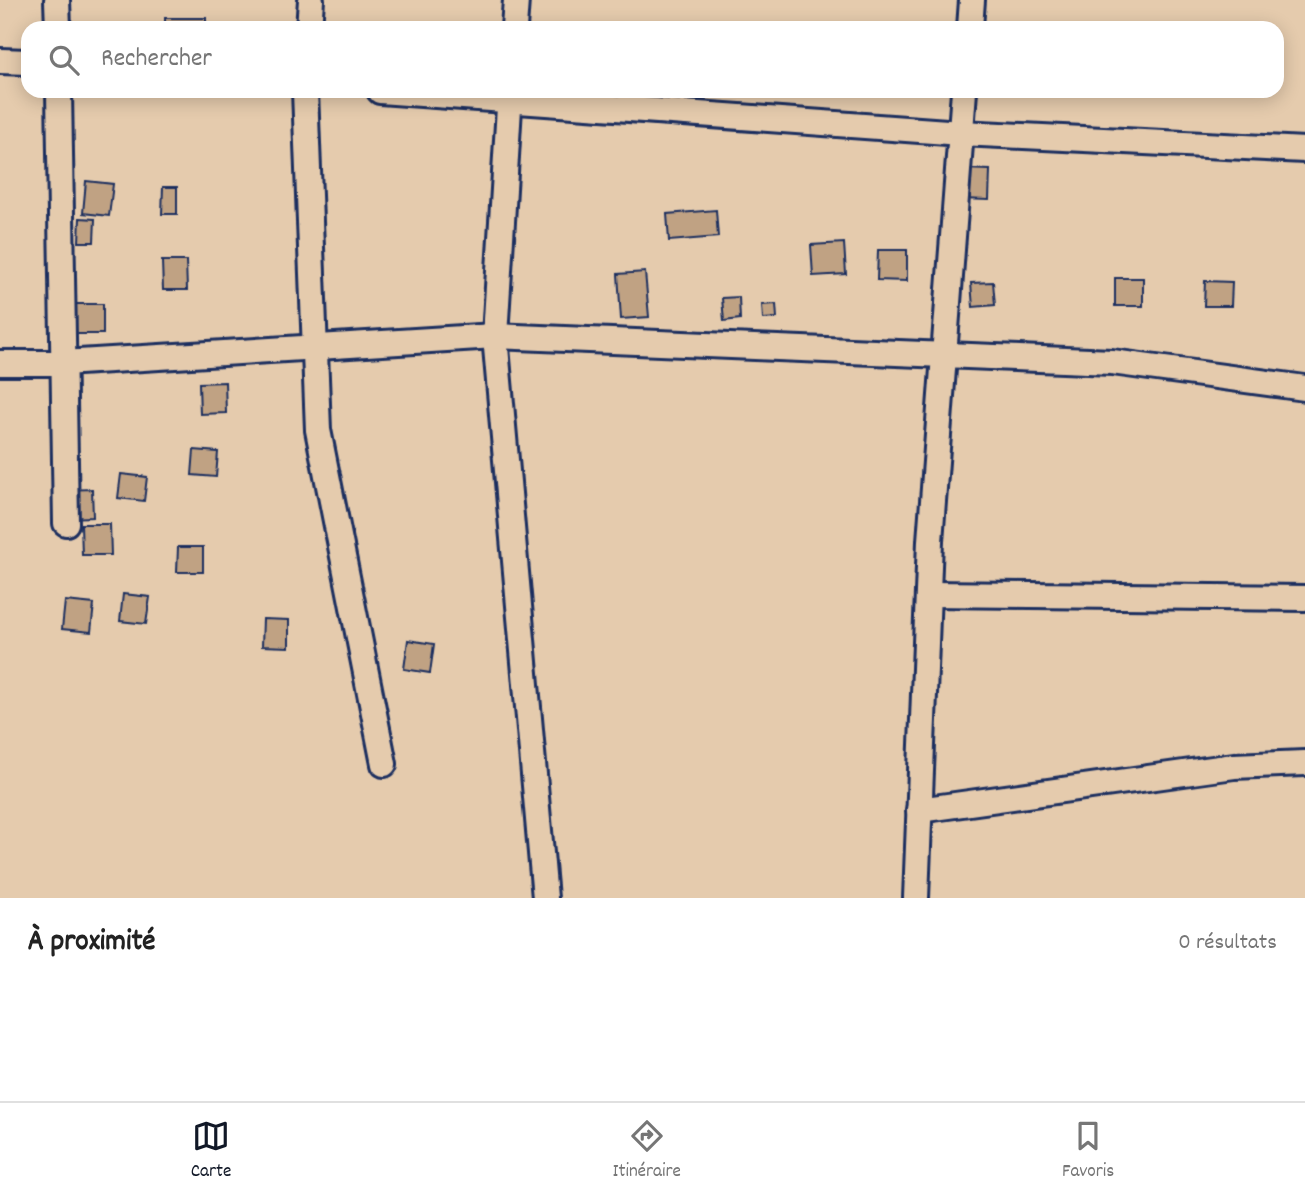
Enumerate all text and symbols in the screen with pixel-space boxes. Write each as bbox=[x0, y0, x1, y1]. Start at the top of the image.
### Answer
search box bbox=[21, 21, 1284, 98]
icon: search bbox=[45, 41, 83, 79]
text: Rechercher bbox=[101, 41, 212, 78]
text: À proximité bbox=[28, 922, 155, 965]
text: 0 résultats bbox=[1178, 927, 1277, 960]
tab: Carte bbox=[191, 1117, 231, 1186]
tab: Itinéraire bbox=[613, 1117, 681, 1186]
tab: Favoris bbox=[1062, 1117, 1114, 1186]

